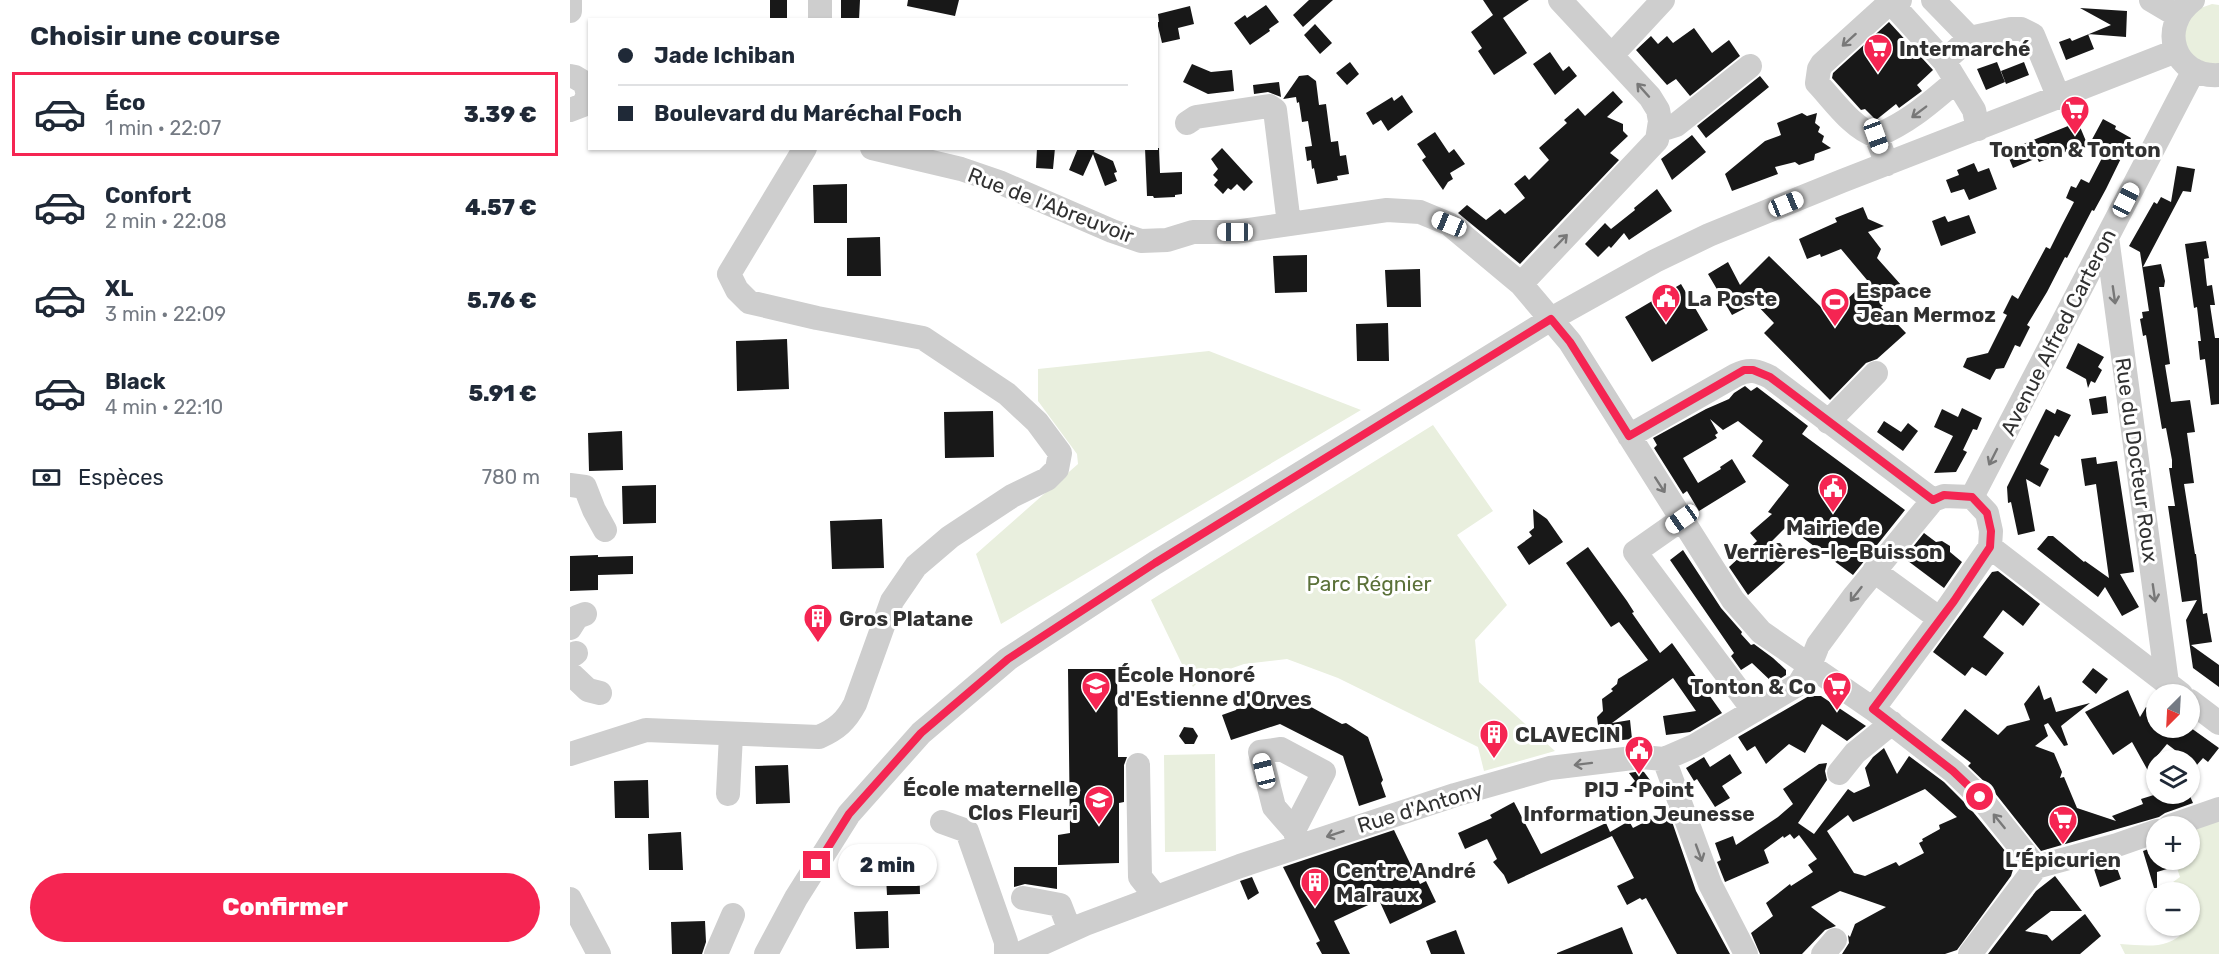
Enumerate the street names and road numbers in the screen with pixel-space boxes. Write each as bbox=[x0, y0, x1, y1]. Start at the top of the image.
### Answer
street label: Rue de l'Abreuvoir bbox=[964, 162, 1138, 248]
street label: Avenue Alfred Carteron bbox=[1995, 224, 2121, 440]
street label: Rue du Docteur Roux bbox=[2110, 356, 2164, 564]
street label: Rue d'Antony bbox=[1354, 776, 1486, 838]

